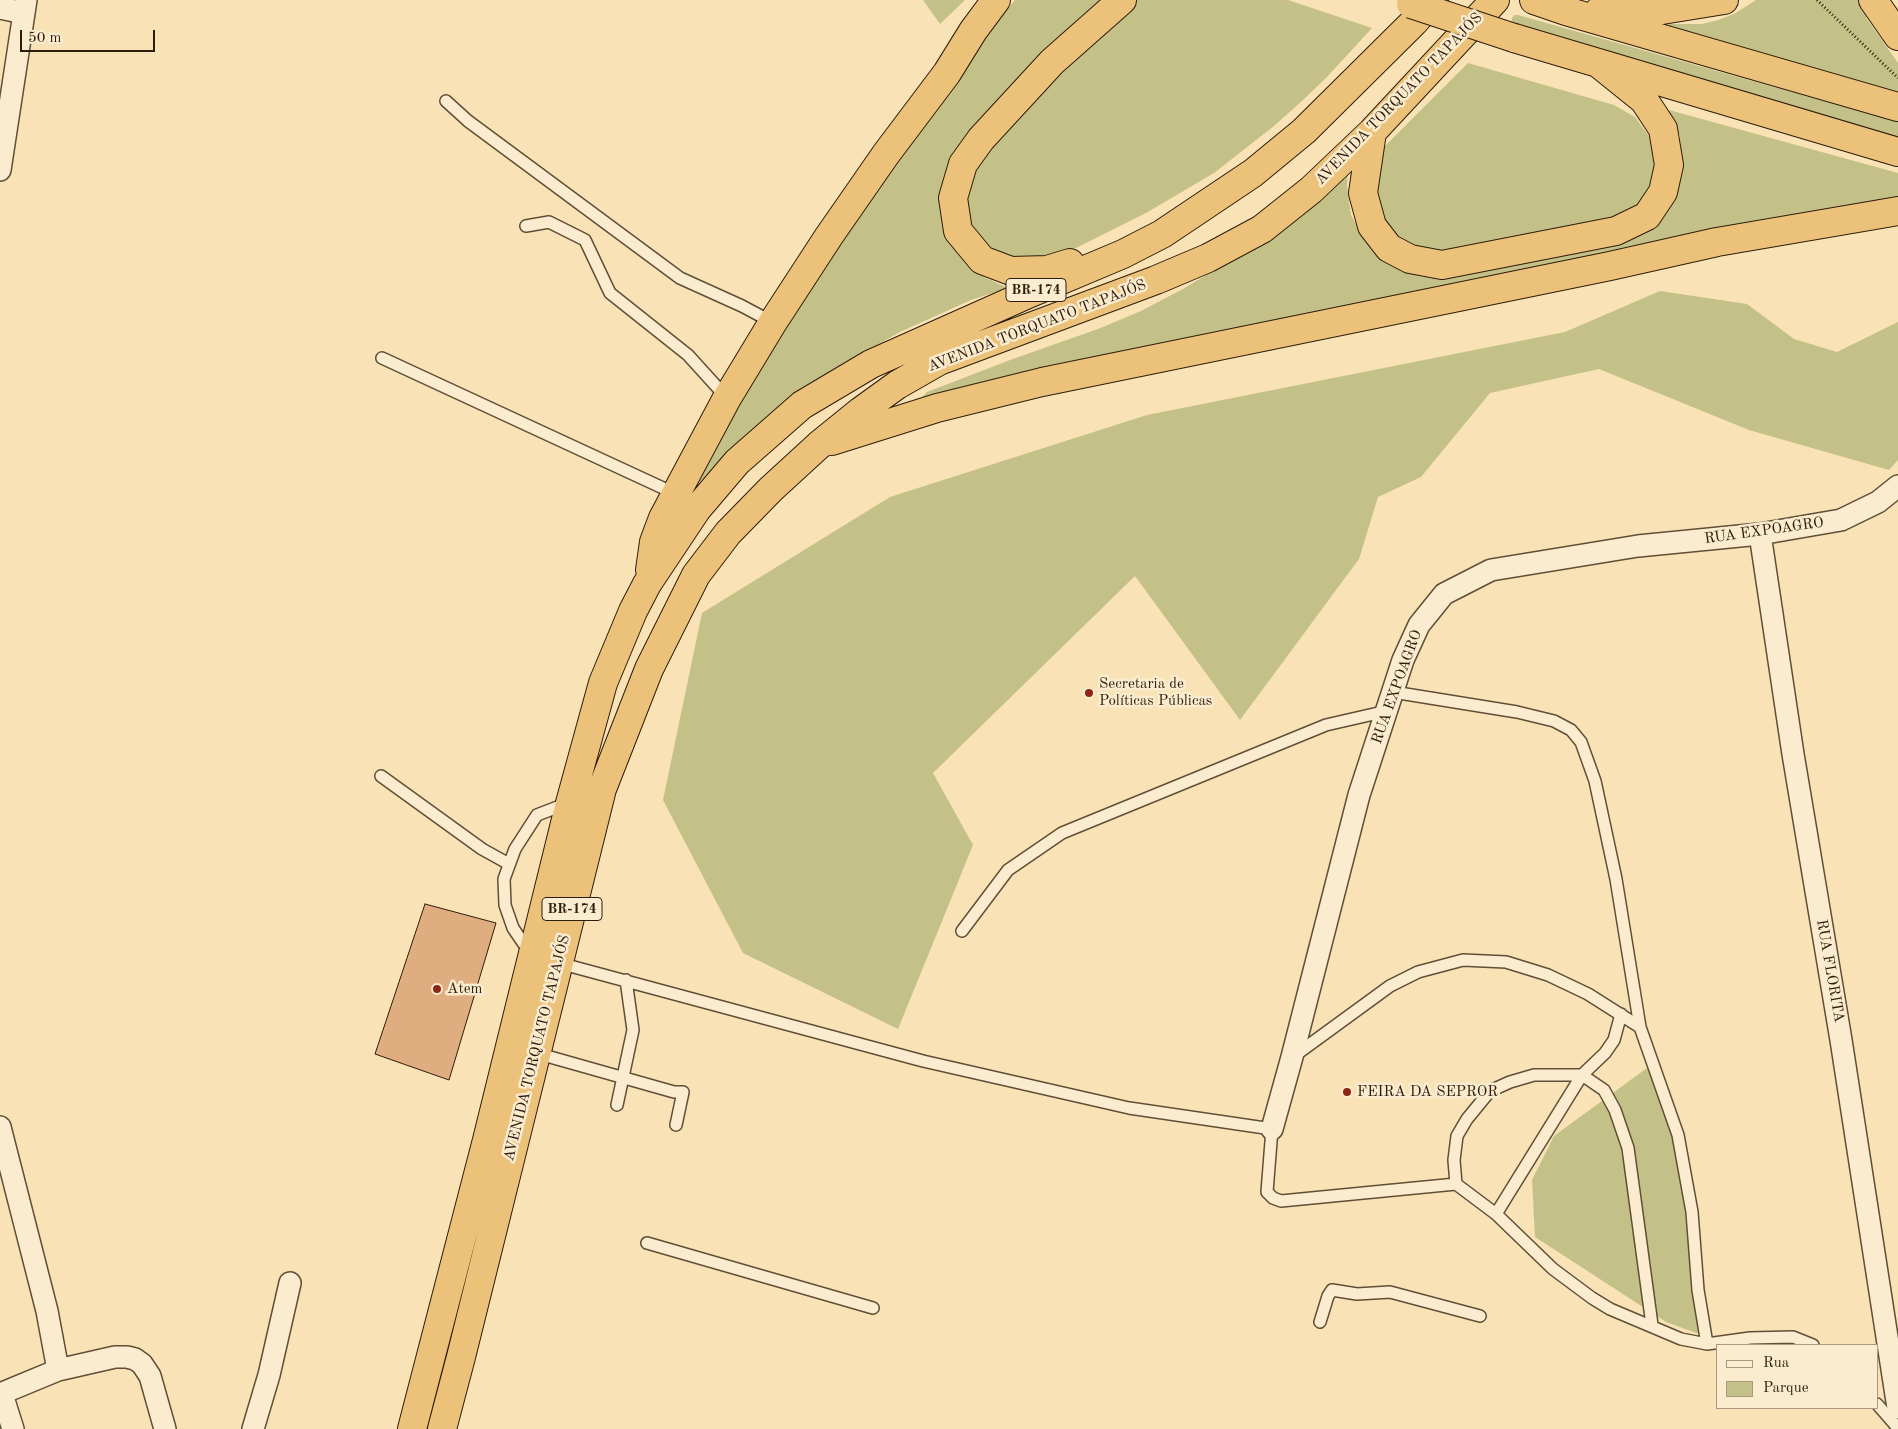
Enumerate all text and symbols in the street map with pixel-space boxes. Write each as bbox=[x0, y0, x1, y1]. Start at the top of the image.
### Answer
street label: AVENIDA TORQUATO TAPAJÓS bbox=[1312, 9, 1486, 189]
scale bar bbox=[22, 20, 158, 52]
text: 50 m bbox=[28, 31, 62, 46]
street label: AVENIDA TORQUATO TAPAJÓS bbox=[925, 276, 1149, 376]
road number: BR-174 bbox=[1006, 278, 1066, 302]
street label: RUA EXPOAGRO bbox=[1703, 514, 1825, 548]
street label: RUA EXPOAGRO bbox=[1368, 627, 1426, 747]
place label: Secretaria de Políticas Públicas bbox=[1099, 675, 1212, 710]
marker: Secretaria de Políticas Públicas bbox=[1083, 687, 1095, 699]
road number: BR-174 bbox=[542, 898, 602, 921]
street label: RUA FLORITA bbox=[1812, 918, 1848, 1024]
street label: AVENIDA TORQUATO TAPAJÓS bbox=[500, 933, 574, 1163]
place label: Atem bbox=[447, 980, 483, 998]
marker: Atem bbox=[431, 983, 443, 995]
place label: FEIRA DA SEPROR bbox=[1357, 1083, 1498, 1101]
marker: FEIRA DA SEPROR bbox=[1341, 1086, 1353, 1098]
legend bbox=[1716, 1344, 1878, 1409]
text: Rua bbox=[1763, 1356, 1789, 1371]
text: Parque bbox=[1763, 1381, 1809, 1396]

